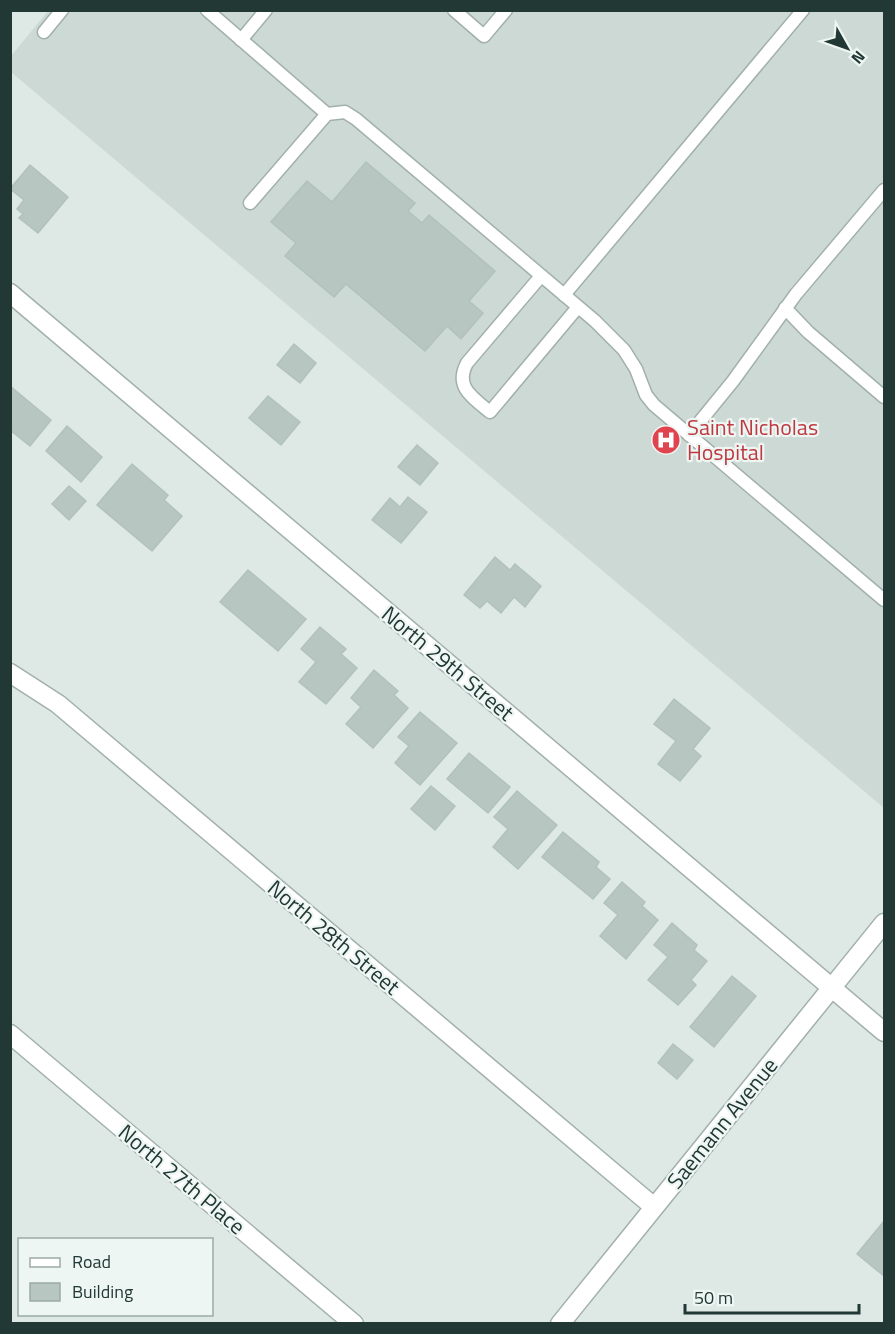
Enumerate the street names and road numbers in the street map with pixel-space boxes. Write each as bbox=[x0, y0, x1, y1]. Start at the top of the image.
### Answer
street label: North 29th Street bbox=[374, 597, 522, 729]
street label: North 28th Street bbox=[260, 871, 408, 1003]
street label: Saemann Avenue bbox=[658, 1050, 786, 1196]
street label: North 27th Place bbox=[111, 1115, 253, 1243]

